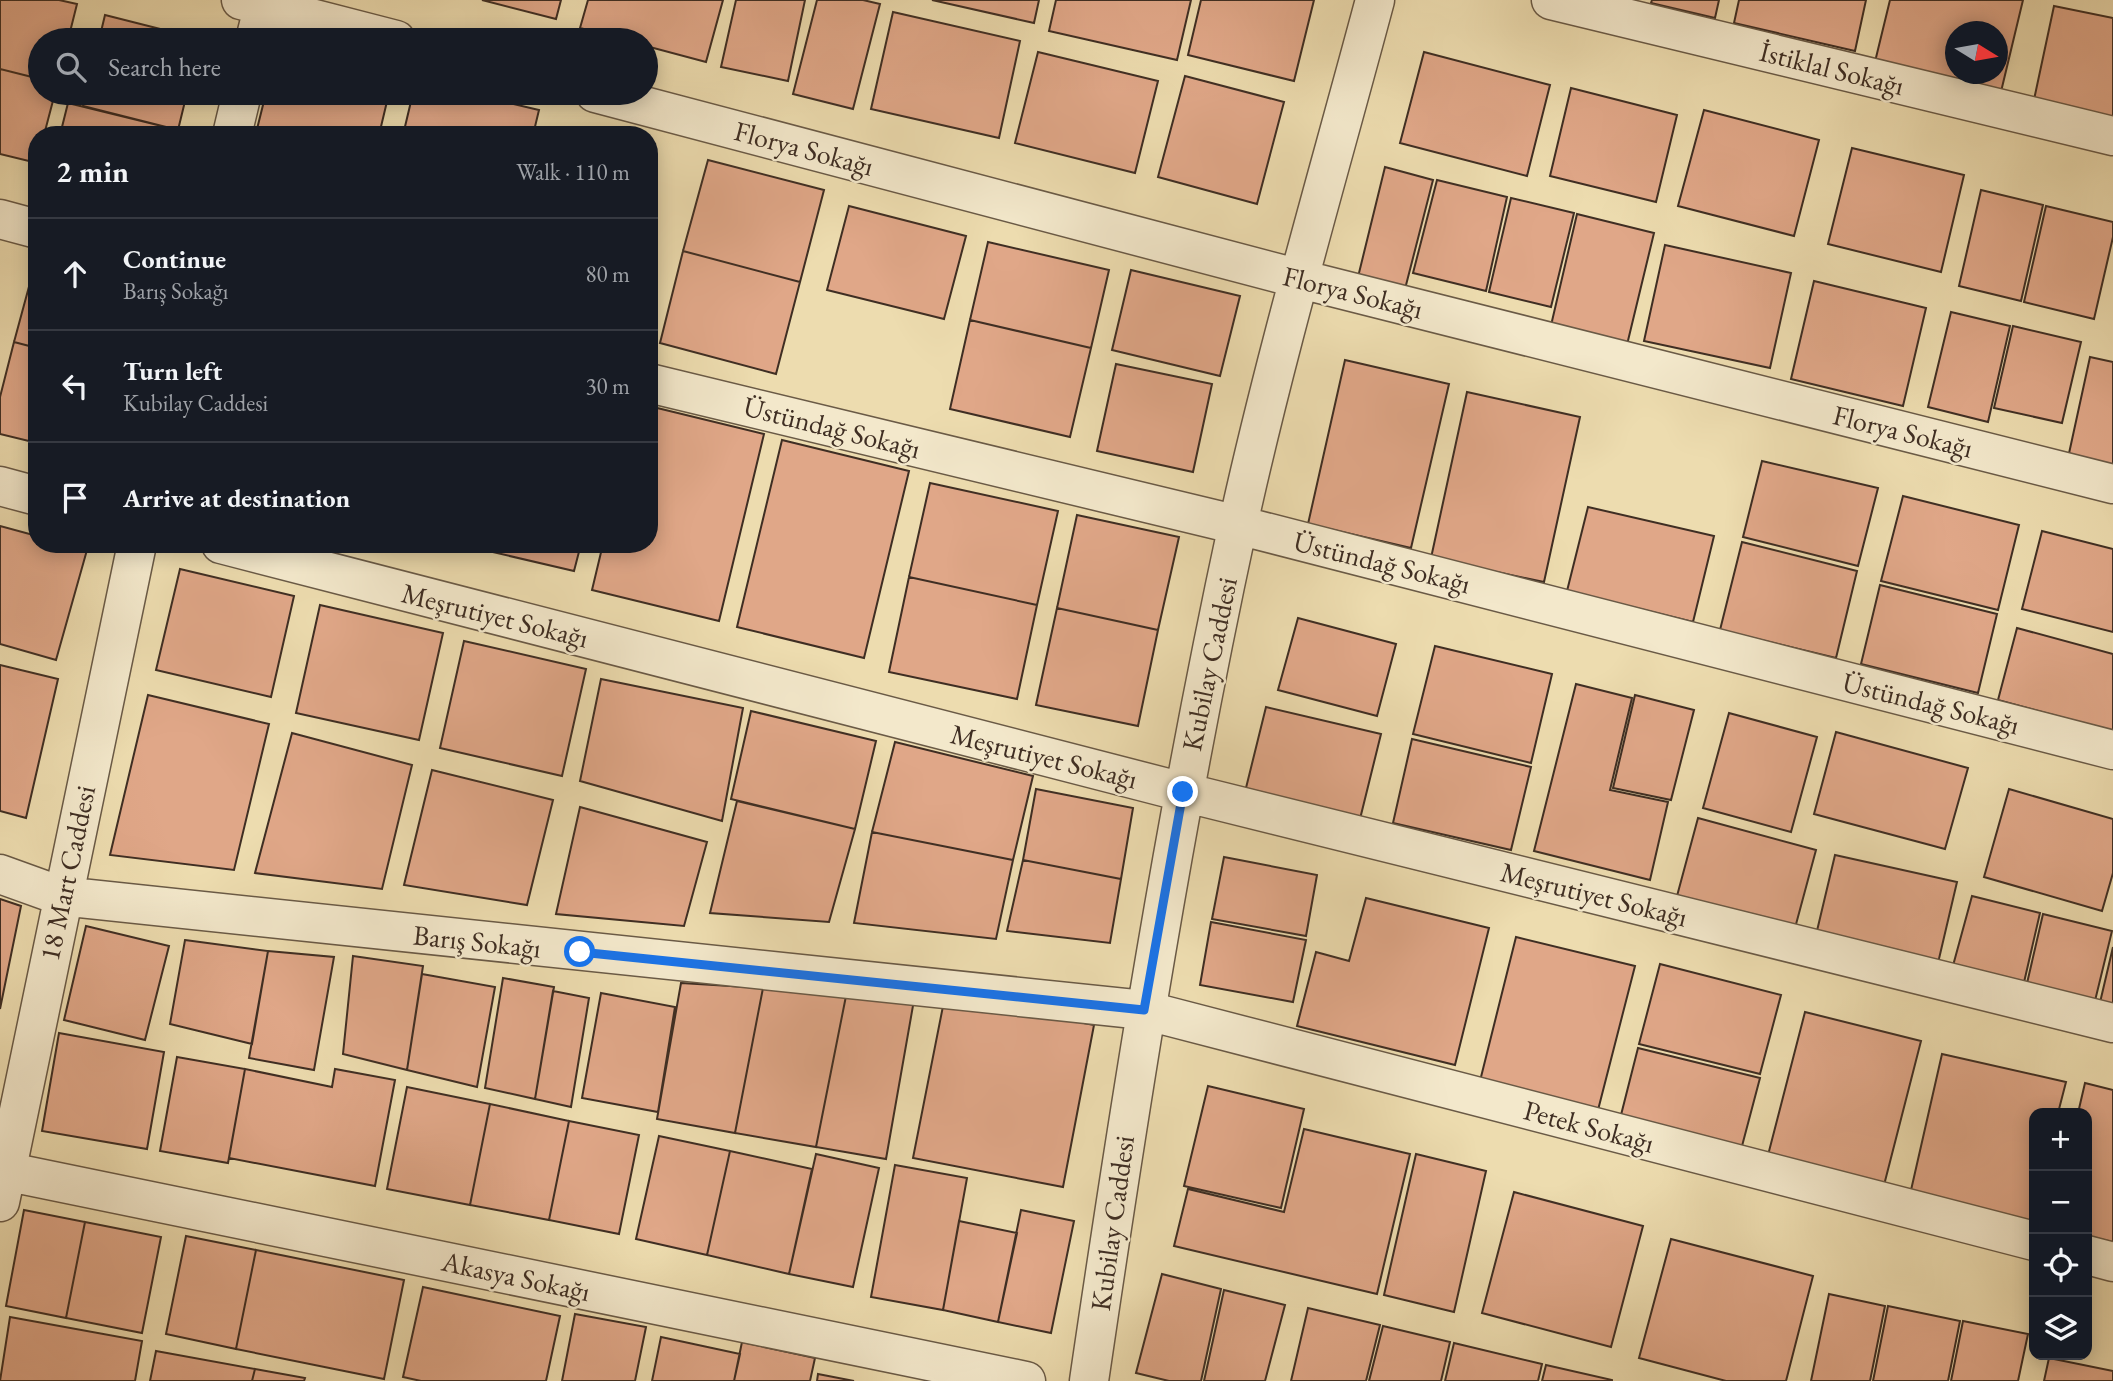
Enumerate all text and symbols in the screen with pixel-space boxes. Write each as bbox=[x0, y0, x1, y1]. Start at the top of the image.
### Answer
north arrow bbox=[1945, 21, 2008, 84]
search box bbox=[28, 28, 658, 105]
street label: İstiklal Sokağı bbox=[1756, 33, 1908, 103]
icon: search bbox=[52, 48, 90, 86]
text: Search here bbox=[108, 50, 221, 84]
street label: Florya Sokağı bbox=[730, 112, 878, 184]
text: 2 min bbox=[56, 152, 129, 191]
text: Walk · 110 m bbox=[516, 157, 630, 187]
text: Continue bbox=[123, 242, 226, 276]
icon: ahead bbox=[56, 255, 94, 293]
street label: Florya Sokağı bbox=[1279, 257, 1427, 327]
text: 80 m bbox=[585, 259, 630, 289]
text: Barış Sokağı bbox=[123, 276, 228, 306]
text: Turn left bbox=[123, 354, 222, 388]
icon: left bbox=[56, 367, 94, 405]
text: 30 m bbox=[585, 371, 630, 401]
text: Kubilay Caddesi bbox=[123, 388, 268, 418]
street label: Üstündağ Sokağı bbox=[740, 388, 924, 466]
street label: Florya Sokağı bbox=[1829, 396, 1977, 466]
icon: arrive bbox=[56, 479, 94, 517]
text: Arrive at destination bbox=[123, 481, 350, 515]
street label: Üstündağ Sokağı bbox=[1290, 523, 1474, 601]
street label: Meşrutiyet Sokağı bbox=[398, 574, 592, 656]
street label: Kubilay Caddesi bbox=[1173, 574, 1245, 754]
street label: Üstündağ Sokağı bbox=[1839, 664, 2023, 742]
street label: Meşrutiyet Sokağı bbox=[947, 715, 1141, 797]
route end bbox=[1167, 776, 1198, 807]
street label: 18 Mart Caddesi bbox=[31, 782, 103, 964]
street label: Meşrutiyet Sokağı bbox=[1497, 853, 1691, 935]
street label: Barış Sokağı bbox=[411, 916, 543, 966]
route start bbox=[564, 936, 595, 967]
street label: Petek Sokağı bbox=[1520, 1091, 1658, 1161]
map controls bbox=[2029, 1108, 2092, 1360]
button: + bbox=[2029, 1108, 2092, 1171]
street label: Kubilay Caddesi bbox=[1082, 1133, 1142, 1313]
button: − bbox=[2029, 1171, 2092, 1234]
button: locate bbox=[2029, 1234, 2092, 1297]
street label: Akasya Sokağı bbox=[437, 1243, 594, 1309]
button: layers bbox=[2029, 1297, 2092, 1360]

